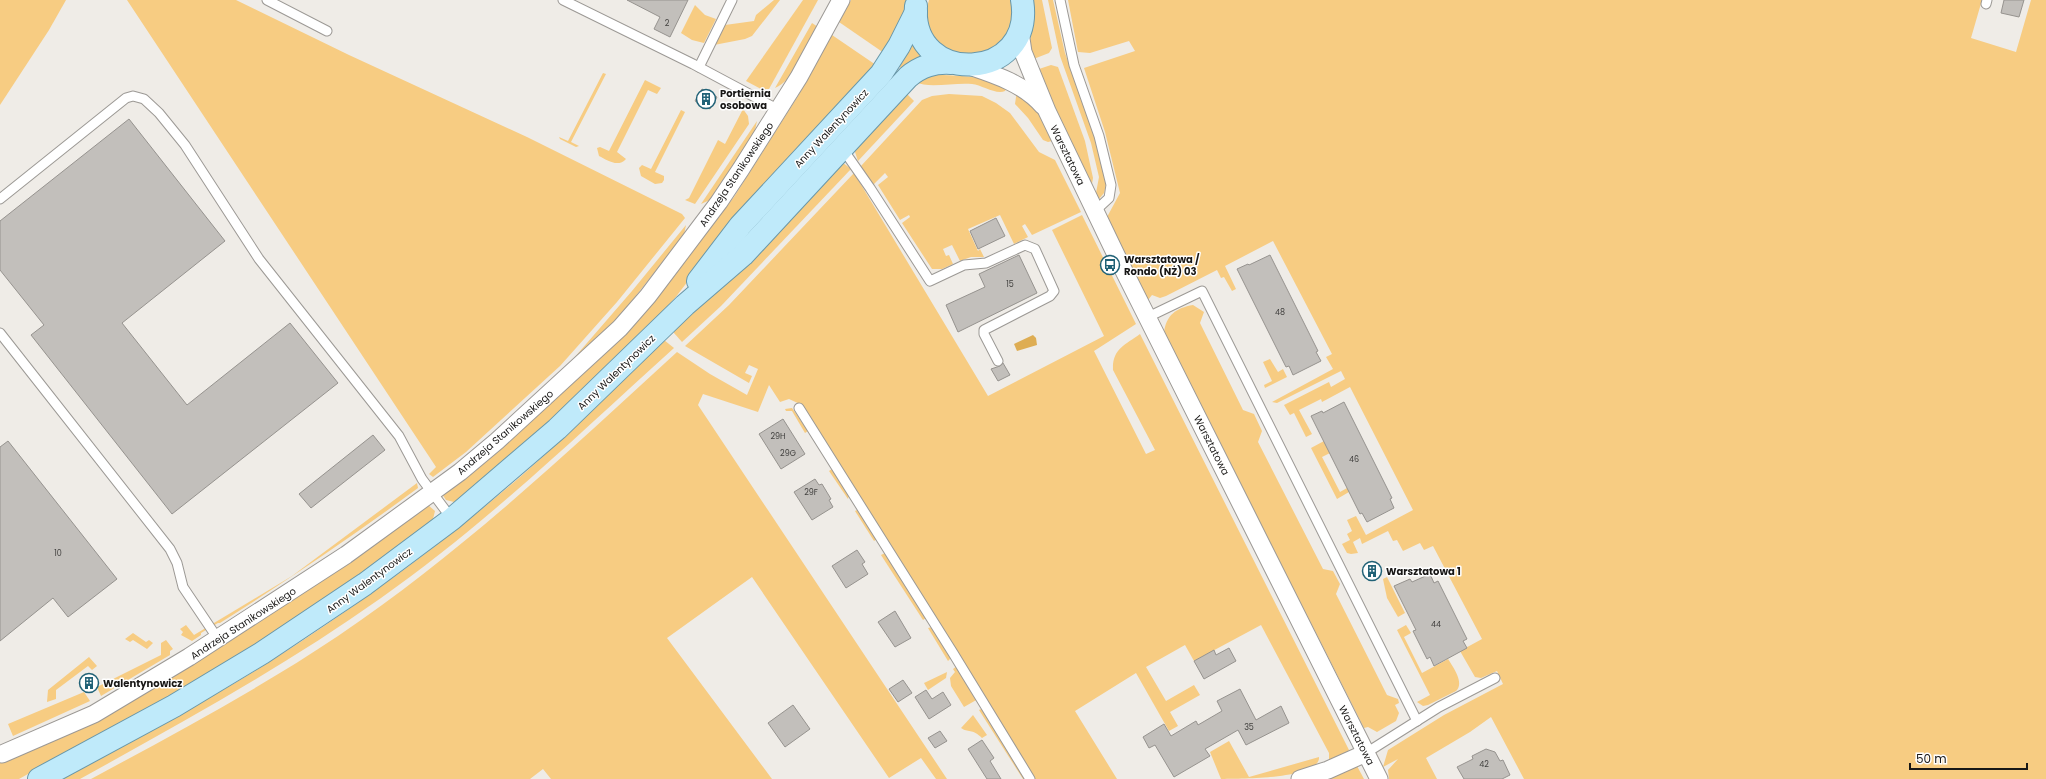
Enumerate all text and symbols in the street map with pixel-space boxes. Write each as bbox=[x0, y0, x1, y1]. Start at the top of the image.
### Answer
house number: 2 bbox=[665, 18, 670, 29]
street label: Anny Walentynowicz bbox=[791, 85, 872, 171]
place label: Portiernia osobowa bbox=[720, 86, 771, 113]
building icon: Portiernia osobowa bbox=[695, 88, 717, 110]
street label: Andrzeja Stanikowskiego bbox=[696, 119, 777, 230]
street label: Warsztatowa bbox=[1046, 123, 1089, 188]
place label: Warsztatowa / Rondo (NŻ) 03 bbox=[1124, 252, 1200, 279]
bus stop icon: Warsztatowa / Rondo (NŻ) 03 bbox=[1099, 254, 1121, 276]
house number: 15 bbox=[1006, 279, 1014, 290]
house number: 48 bbox=[1275, 307, 1285, 318]
street label: Anny Walentynowicz bbox=[574, 331, 659, 413]
street label: Andrzeja Stanikowskiego bbox=[454, 386, 557, 479]
street label: Warsztatowa bbox=[1190, 413, 1233, 478]
house number: 29H bbox=[770, 431, 786, 442]
house number: 29G bbox=[780, 448, 796, 459]
house number: 46 bbox=[1349, 454, 1359, 465]
house number: 29F bbox=[804, 487, 818, 498]
street label: Anny Walentynowicz bbox=[323, 544, 416, 617]
house number: 10 bbox=[54, 548, 62, 559]
building icon: Warsztatowa 1 bbox=[1361, 560, 1383, 582]
place label: Warsztatowa 1 bbox=[1386, 564, 1461, 579]
street label: Andrzeja Stanikowskiego bbox=[187, 584, 299, 663]
house number: 44 bbox=[1431, 619, 1441, 630]
building icon: Walentynowicz bbox=[78, 672, 100, 694]
place label: Walentynowicz bbox=[103, 676, 182, 691]
street label: Warsztatowa bbox=[1335, 703, 1378, 768]
house number: 35 bbox=[1244, 722, 1254, 733]
scale bar bbox=[1910, 745, 2027, 771]
text: 50 m bbox=[1916, 750, 1947, 767]
house number: 42 bbox=[1479, 759, 1489, 770]

